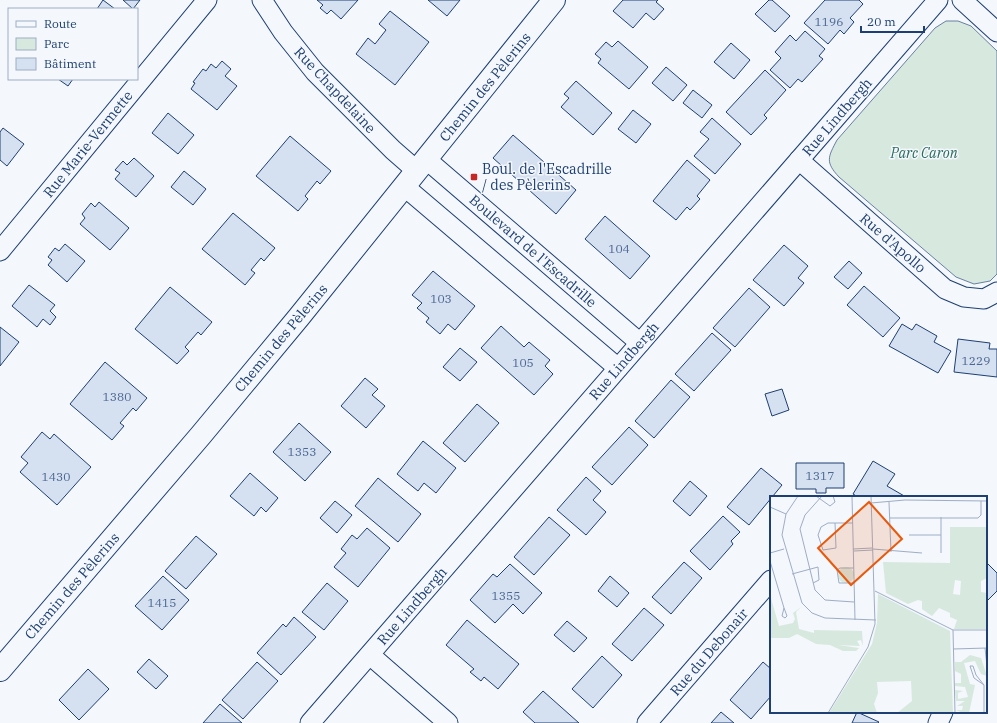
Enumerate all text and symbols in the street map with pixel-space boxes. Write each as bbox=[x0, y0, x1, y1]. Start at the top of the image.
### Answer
legend bbox=[8, 8, 138, 80]
scale bar bbox=[861, 8, 924, 34]
house number: 1196 bbox=[815, 14, 843, 29]
text: 20 m bbox=[867, 14, 896, 29]
text: Route bbox=[44, 16, 77, 31]
street label: Chemin des Pèlerins bbox=[435, 29, 535, 145]
text: Parc bbox=[44, 36, 69, 51]
street label: Rue Chapdelaine bbox=[290, 43, 380, 137]
text: Bâtiment bbox=[44, 56, 96, 71]
street label: Rue Lindbergh bbox=[798, 74, 876, 160]
street label: Rue Marie-Vermette bbox=[39, 87, 137, 201]
park label: Parc Caron bbox=[889, 144, 958, 162]
place label: Boul. de l'Escadrille / des Pèlerins bbox=[482, 160, 612, 194]
marker: Boul. de l'Escadrille / des Pèlerins bbox=[469, 172, 479, 182]
street label: Boulevard de l'Escadrille bbox=[466, 191, 600, 311]
street label: Rue d'Apollo bbox=[856, 209, 930, 277]
house number: 104 bbox=[608, 241, 630, 256]
street label: Chemin des Pèlerins bbox=[231, 280, 332, 396]
house number: 103 bbox=[430, 291, 452, 306]
street label: Rue Lindbergh bbox=[585, 318, 663, 404]
house number: 1229 bbox=[962, 353, 990, 368]
house number: 105 bbox=[512, 355, 534, 370]
house number: 1380 bbox=[103, 389, 131, 404]
house number: 1353 bbox=[288, 444, 316, 459]
house number: 1317 bbox=[806, 468, 834, 483]
house number: 1430 bbox=[42, 469, 70, 484]
inset map bbox=[770, 496, 987, 713]
street label: Chemin des Pèlerins bbox=[21, 529, 123, 643]
street label: Rue Lindbergh bbox=[373, 563, 451, 649]
house number: 1355 bbox=[492, 588, 520, 603]
house number: 1415 bbox=[148, 595, 176, 610]
street label: Rue du Debonair bbox=[666, 604, 752, 699]

